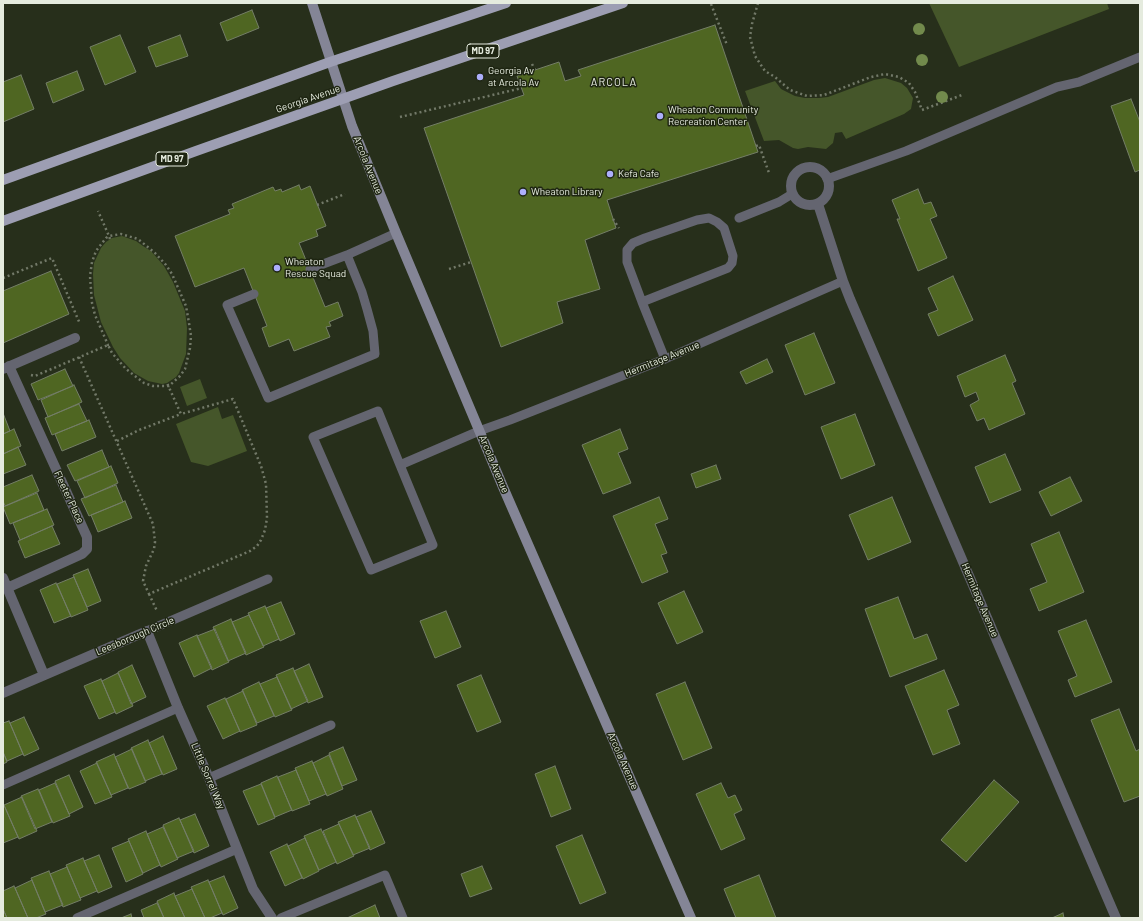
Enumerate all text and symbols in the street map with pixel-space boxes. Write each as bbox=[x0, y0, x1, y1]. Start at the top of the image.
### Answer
road number: MD 97 bbox=[467, 44, 499, 58]
place label: Georgia Av at Arcola Av bbox=[488, 65, 539, 88]
marker: Georgia Av at Arcola Av bbox=[475, 72, 485, 82]
district label: ARCOLA bbox=[591, 75, 637, 89]
street label: Georgia Avenue bbox=[274, 82, 342, 116]
place label: Wheaton Community Recreation Center bbox=[668, 104, 758, 128]
marker: Wheaton Community Recreation Center bbox=[655, 111, 665, 121]
street label: Arcola Avenue bbox=[351, 134, 385, 196]
road number: MD 97 bbox=[156, 152, 188, 166]
place label: Kefa Cafe bbox=[618, 168, 659, 180]
marker: Kefa Cafe bbox=[605, 169, 615, 179]
place label: Wheaton Library bbox=[531, 186, 603, 198]
marker: Wheaton Library bbox=[518, 187, 528, 197]
place label: Wheaton Rescue Squad bbox=[285, 256, 346, 280]
marker: Wheaton Rescue Squad bbox=[272, 263, 282, 273]
street label: Hermitage Avenue bbox=[623, 339, 701, 379]
street label: Arcola Avenue bbox=[476, 433, 512, 495]
street label: Fleeter Place bbox=[52, 469, 86, 525]
street label: Hermitage Avenue bbox=[959, 561, 1001, 639]
street label: Leesborough Circle bbox=[94, 614, 176, 658]
street label: Arcola Avenue bbox=[605, 730, 641, 792]
street label: Little Sorrel Way bbox=[189, 741, 227, 811]

